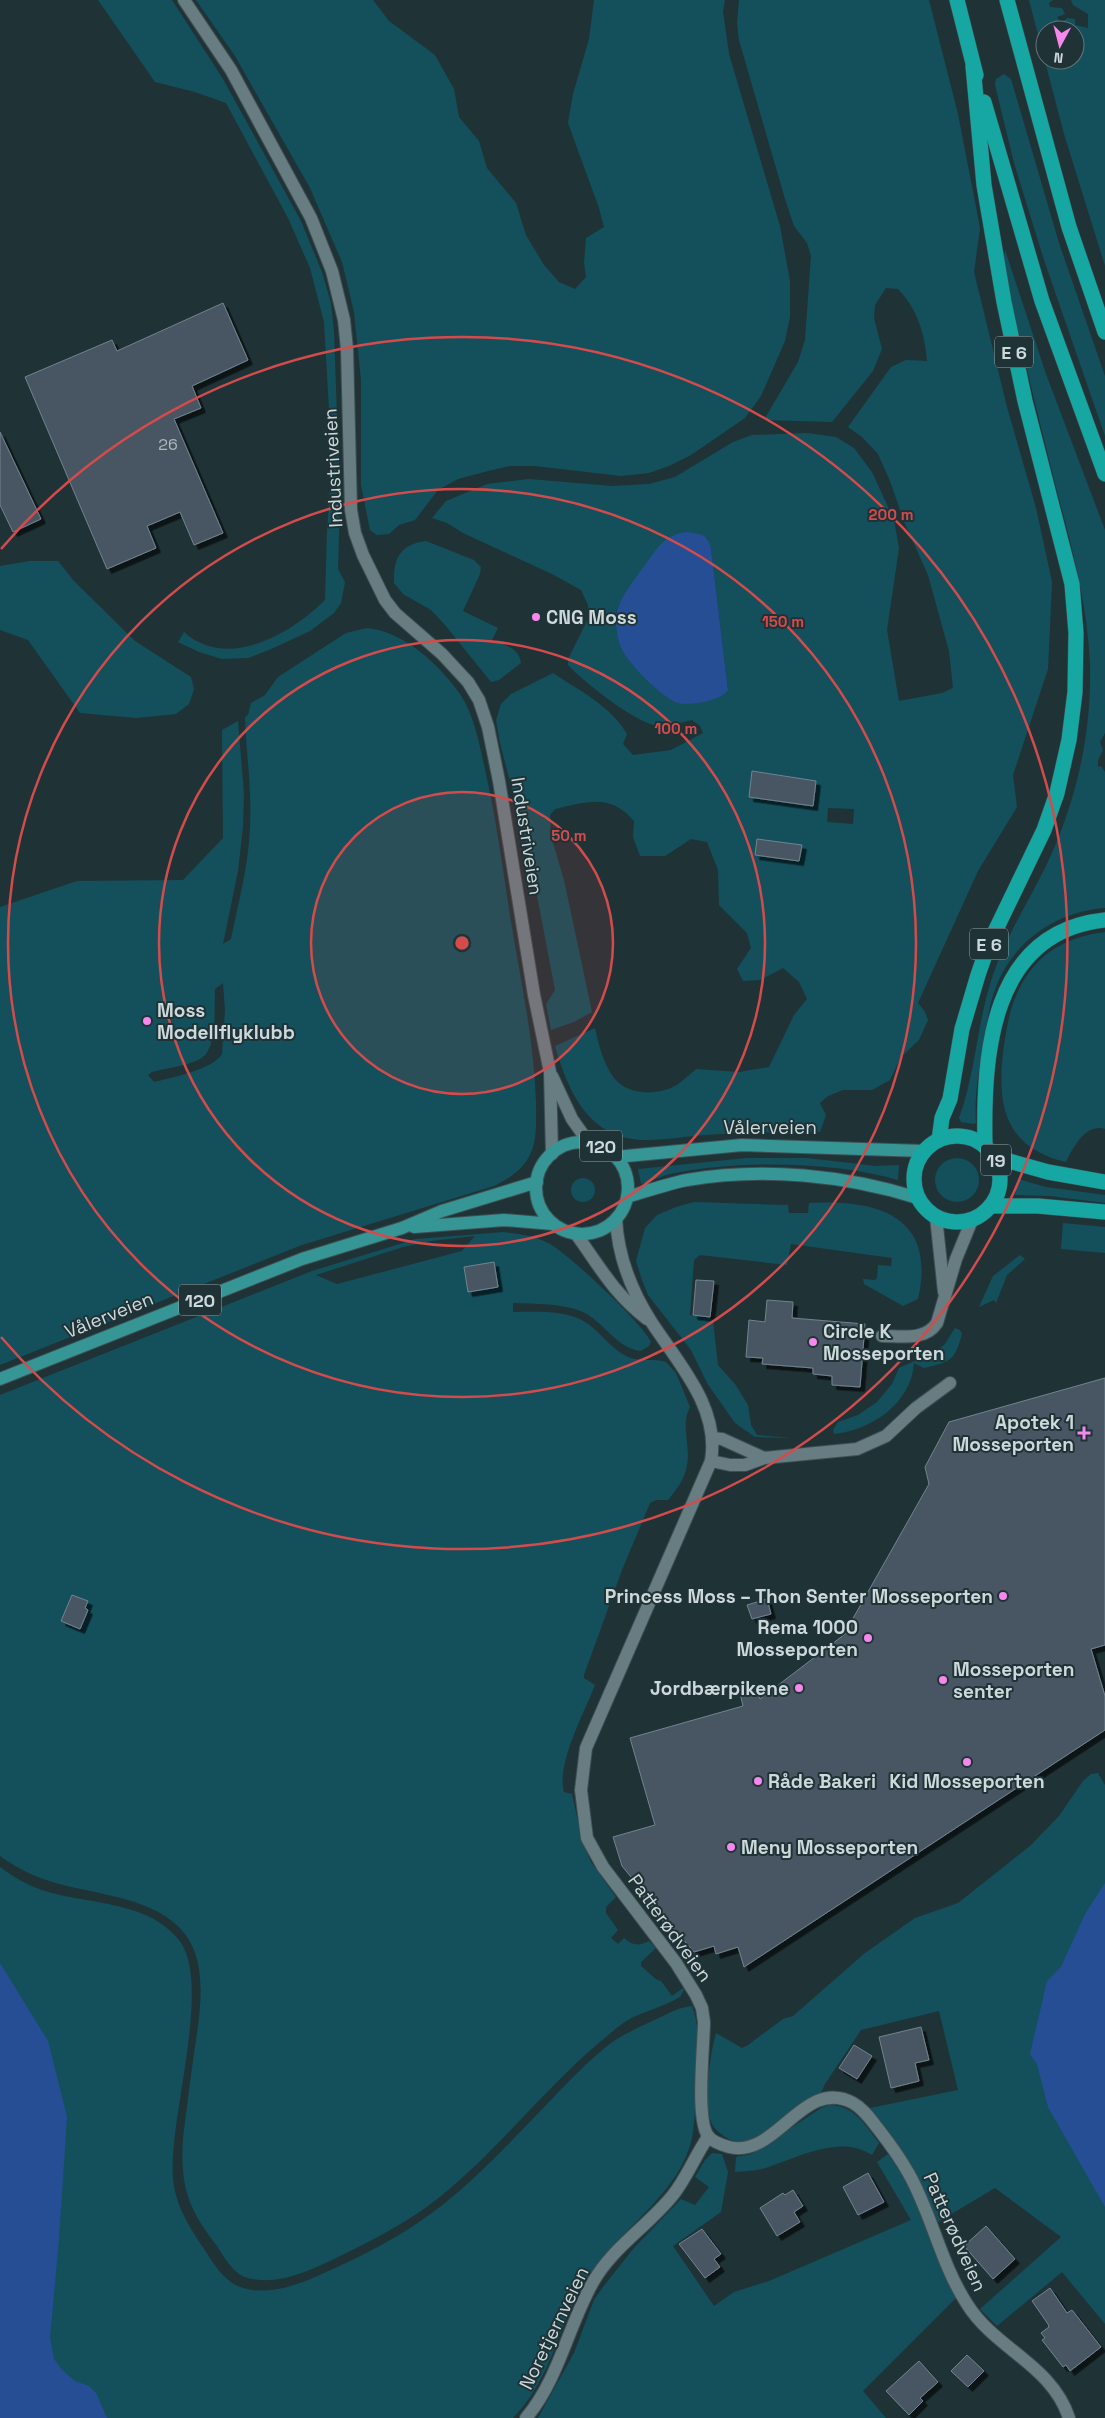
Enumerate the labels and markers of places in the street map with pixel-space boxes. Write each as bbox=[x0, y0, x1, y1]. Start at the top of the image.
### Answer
place label: CNG Moss bbox=[546, 605, 637, 630]
marker: CNG Moss bbox=[530, 611, 542, 623]
centre of rings bbox=[453, 934, 471, 952]
place label: Moss Modellflyklubb bbox=[157, 998, 295, 1045]
marker: Moss Modellflyklubb bbox=[141, 1015, 153, 1027]
place label: Circle K Mosseporten bbox=[823, 1319, 945, 1366]
marker: Circle K Mosseporten bbox=[807, 1336, 819, 1348]
place label: Apotek 1 Mosseporten bbox=[952, 1410, 1074, 1457]
marker: Apotek 1 Mosseporten bbox=[1078, 1427, 1090, 1439]
place label: Princess Moss – Thon Senter Mosseporten bbox=[605, 1584, 993, 1609]
marker: Princess Moss – Thon Senter Mosseporten bbox=[997, 1590, 1009, 1602]
place label: Rema 1000 Mosseporten bbox=[736, 1615, 858, 1662]
marker: Rema 1000 Mosseporten bbox=[862, 1632, 874, 1644]
place label: Mosseporten senter bbox=[953, 1657, 1075, 1704]
marker: Mosseporten senter bbox=[937, 1674, 949, 1686]
place label: Jordbærpikene bbox=[650, 1676, 789, 1701]
marker: Jordbærpikene bbox=[793, 1682, 805, 1694]
marker: Kid Mosseporten bbox=[961, 1756, 973, 1768]
place label: Råde Bakeri bbox=[768, 1769, 876, 1794]
place label: Kid Mosseporten bbox=[889, 1769, 1045, 1794]
marker: Råde Bakeri bbox=[752, 1775, 764, 1787]
place label: Meny Mosseporten bbox=[741, 1835, 918, 1860]
marker: Meny Mosseporten bbox=[725, 1841, 737, 1853]

